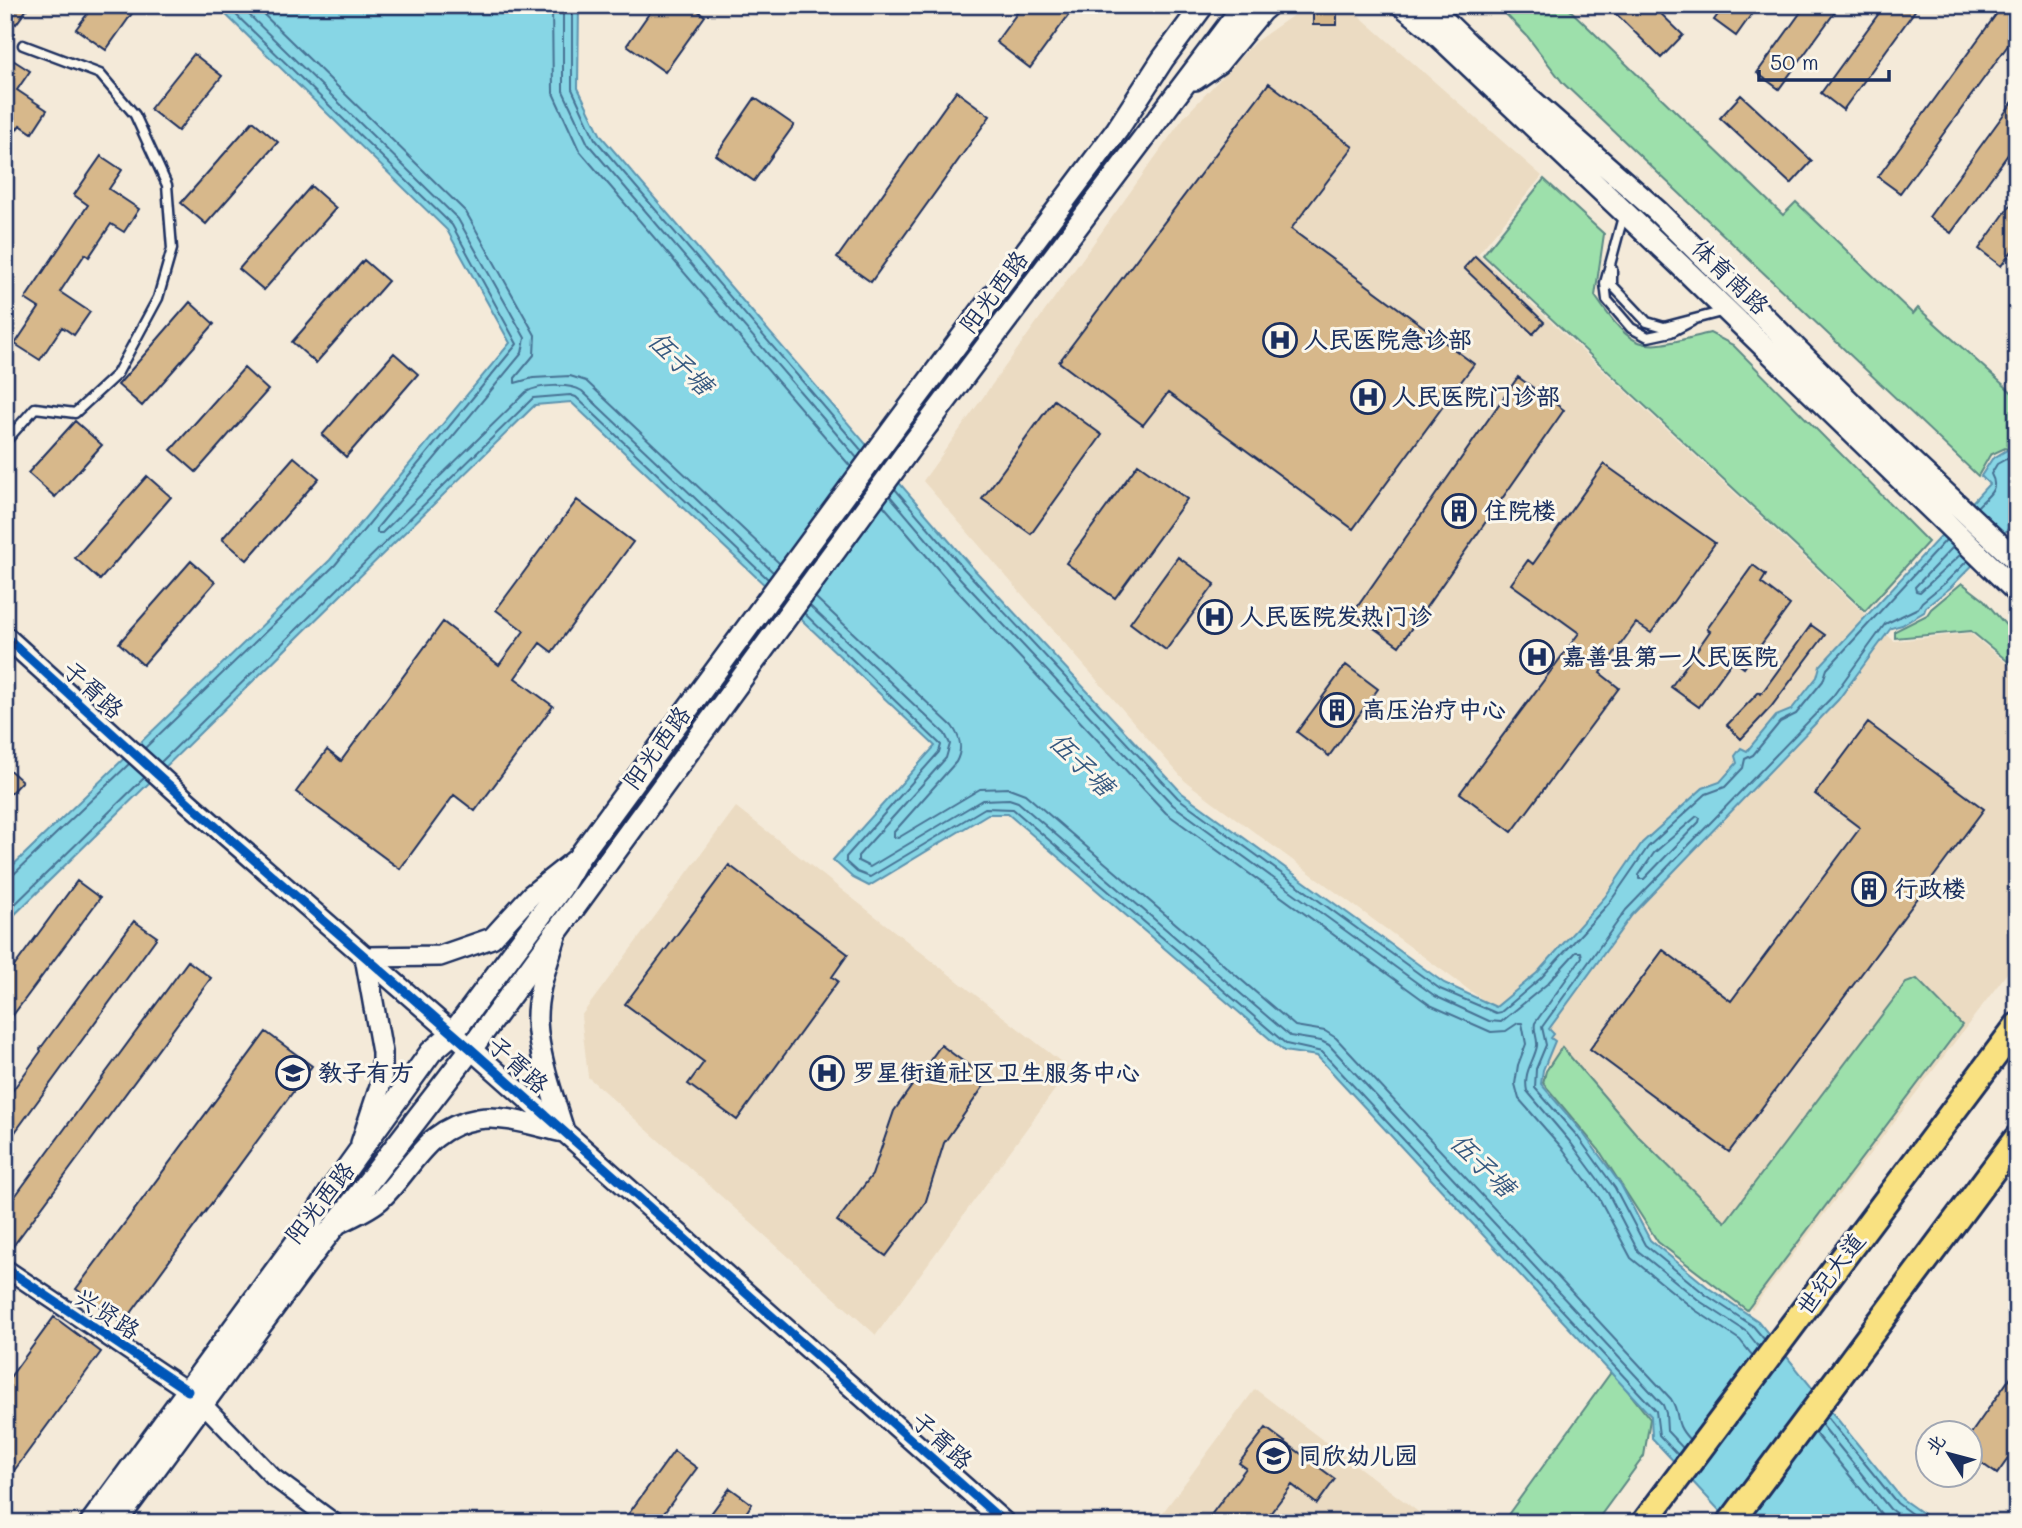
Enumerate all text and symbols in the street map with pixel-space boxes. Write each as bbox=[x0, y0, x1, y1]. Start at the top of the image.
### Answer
scale bar bbox=[1759, 38, 1889, 82]
text: 50 m bbox=[1770, 48, 1819, 75]
street label: 体育南路 bbox=[1686, 231, 1776, 320]
street label: 阳光西路 bbox=[952, 243, 1034, 339]
hospital icon: 人民医院急诊部 bbox=[1261, 321, 1299, 359]
water label: 伍子塘 bbox=[642, 323, 723, 404]
place label: 人民医院急诊部 bbox=[1304, 323, 1472, 354]
hospital icon: 人民医院门诊部 bbox=[1349, 378, 1387, 416]
place label: 人民医院门诊部 bbox=[1392, 380, 1560, 411]
building icon: 住院楼 bbox=[1440, 492, 1478, 530]
place label: 住院楼 bbox=[1484, 494, 1556, 525]
hospital icon: 人民医院发热门诊 bbox=[1196, 598, 1234, 636]
place label: 人民医院发热门诊 bbox=[1240, 600, 1432, 631]
hospital icon: 嘉善县第一人民医院 bbox=[1518, 638, 1556, 676]
place label: 嘉善县第一人民医院 bbox=[1562, 640, 1778, 671]
street label: 子胥路 bbox=[57, 653, 131, 724]
building icon: 高压治疗中心 bbox=[1318, 691, 1356, 729]
place label: 高压治疗中心 bbox=[1362, 693, 1506, 724]
street label: 阳光西路 bbox=[615, 699, 697, 795]
water label: 伍子塘 bbox=[1043, 724, 1124, 805]
building icon: 行政楼 bbox=[1850, 870, 1888, 908]
place label: 行政楼 bbox=[1894, 872, 1966, 903]
street label: 子胥路 bbox=[482, 1028, 556, 1099]
school or university icon: 教子有方 bbox=[274, 1054, 312, 1092]
hospital icon: 罗星街道社区卫生服务中心 bbox=[808, 1054, 846, 1092]
place label: 教子有方 bbox=[318, 1056, 414, 1087]
place label: 罗星街道社区卫生服务中心 bbox=[852, 1056, 1140, 1087]
water label: 伍子塘 bbox=[1444, 1125, 1525, 1206]
street label: 阳光西路 bbox=[277, 1155, 361, 1249]
street label: 世纪大道 bbox=[1789, 1225, 1871, 1321]
street label: 兴贤路 bbox=[69, 1280, 146, 1345]
street label: 子胥路 bbox=[906, 1404, 980, 1475]
north arrow bbox=[1913, 1420, 1983, 1490]
text: 北 bbox=[1919, 1429, 1951, 1459]
school or university icon: 同欣幼儿园 bbox=[1255, 1437, 1293, 1475]
place label: 同欣幼儿园 bbox=[1298, 1439, 1418, 1470]

